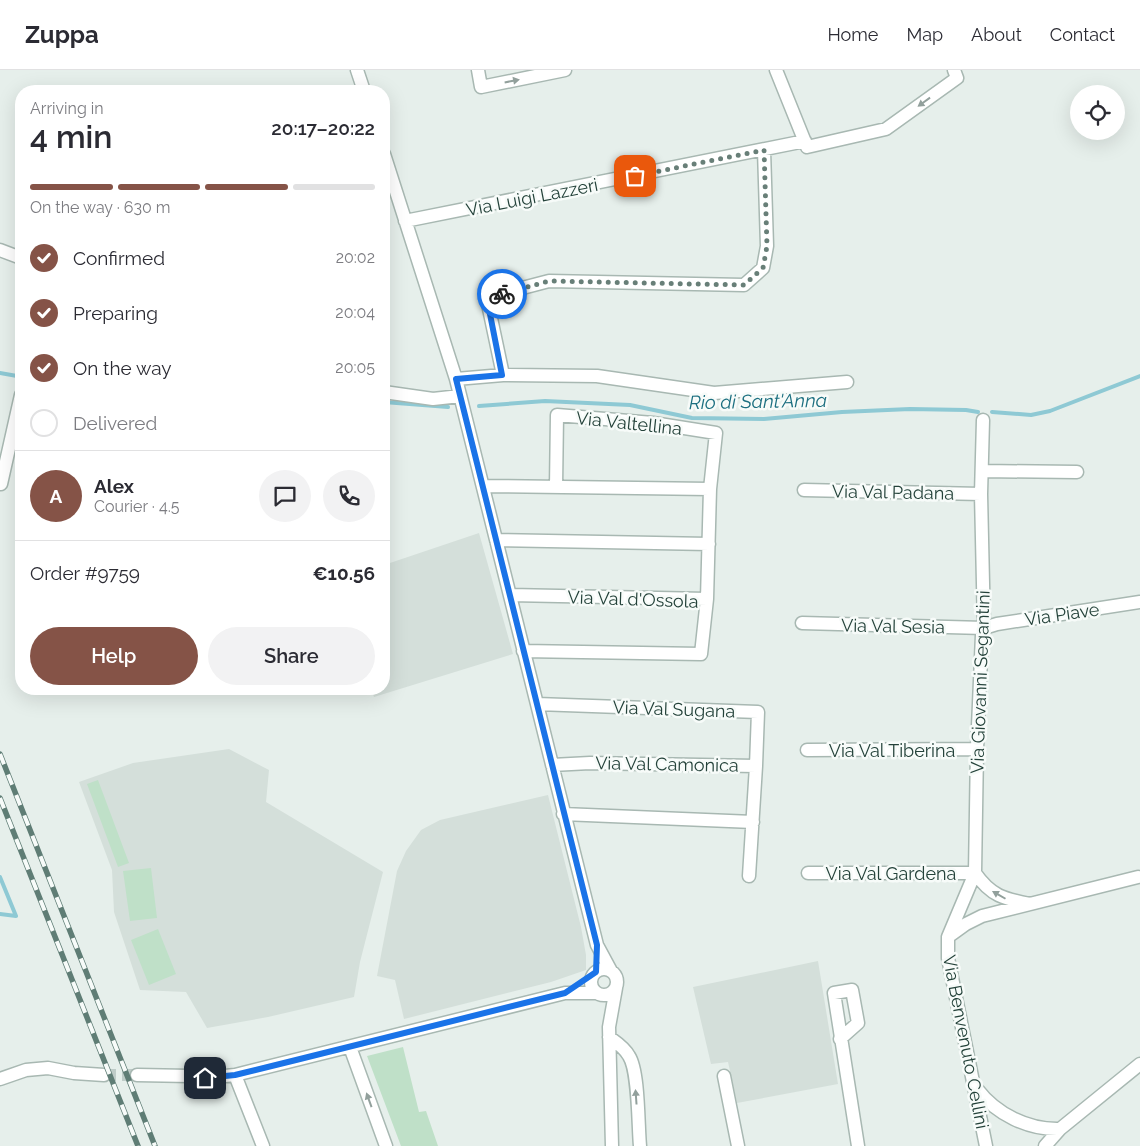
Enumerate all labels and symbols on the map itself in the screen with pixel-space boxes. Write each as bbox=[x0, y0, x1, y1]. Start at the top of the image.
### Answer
one-way arrow bbox=[505, 76, 521, 84]
one-way arrow bbox=[918, 97, 931, 107]
pin bbox=[614, 155, 656, 197]
street label: Via Luigi Lazzeri bbox=[464, 174, 600, 220]
courier bbox=[477, 269, 527, 319]
water label: Rio di Sant'Anna bbox=[689, 389, 827, 413]
street label: Via Valtellina bbox=[575, 407, 683, 439]
street label: Via Val Padana bbox=[832, 480, 954, 504]
street label: Via Val d'Ossola bbox=[567, 586, 699, 612]
street label: Via Giovanni Segantini bbox=[966, 590, 994, 774]
street label: Via Piave bbox=[1023, 598, 1101, 630]
street label: Via Val Sesia bbox=[841, 615, 945, 637]
street label: Via Val Sugana bbox=[612, 696, 736, 722]
street label: Via Val Tiberina bbox=[829, 740, 955, 761]
street label: Via Val Camonica bbox=[595, 752, 739, 776]
street label: Via Val Gardena bbox=[826, 863, 956, 884]
one-way arrow bbox=[992, 891, 1006, 899]
street label: Via Benvenuto Cellini bbox=[939, 953, 993, 1131]
pin bbox=[184, 1057, 226, 1099]
one-way arrow bbox=[632, 1089, 640, 1105]
one-way arrow bbox=[365, 1092, 373, 1107]

